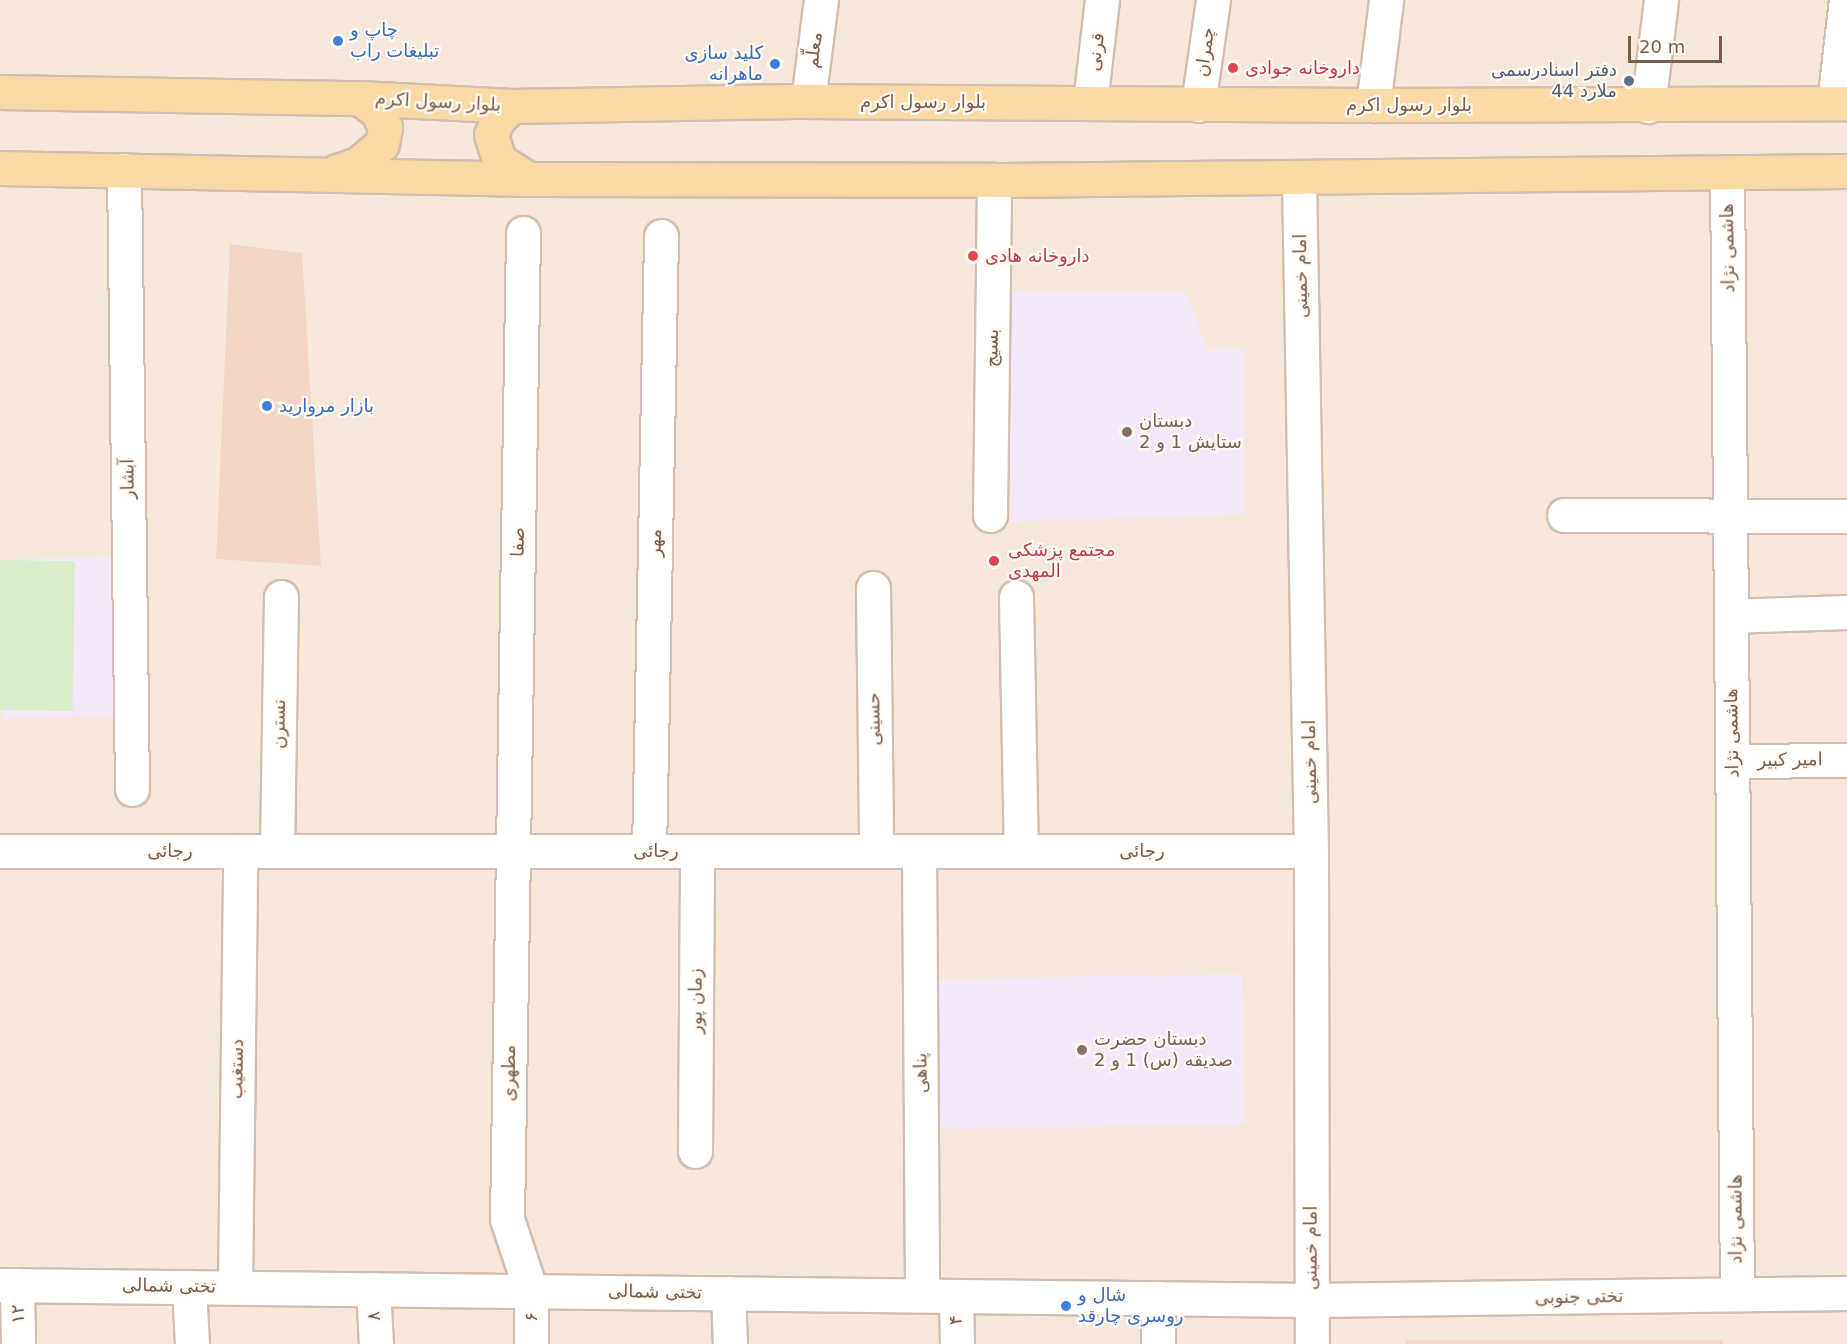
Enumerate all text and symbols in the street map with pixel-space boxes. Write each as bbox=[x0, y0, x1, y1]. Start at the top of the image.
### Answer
place label: چاپ و تبلیغات راب bbox=[350, 20, 439, 63]
scale bar bbox=[1631, 24, 1726, 62]
street label: چمران bbox=[1191, 26, 1219, 78]
street label: معلّم bbox=[801, 31, 827, 69]
street label: قرنی bbox=[1083, 32, 1109, 72]
marker: چاپ و تبلیغات راب bbox=[331, 34, 345, 48]
text: 20 m bbox=[1639, 36, 1685, 57]
place label: کلید سازی ماهرانه bbox=[685, 43, 763, 86]
marker: کلید سازی ماهرانه bbox=[768, 57, 782, 71]
place label: داروخانه جوادی bbox=[1245, 57, 1360, 79]
place label: دفتر اسنادرسمی 44 ملارد bbox=[1491, 60, 1617, 103]
marker: داروخانه جوادی bbox=[1226, 61, 1240, 75]
marker: دفتر اسنادرسمی 44 ملارد bbox=[1622, 74, 1636, 88]
street label: بلوار رسول اکرم bbox=[374, 88, 502, 116]
street label: بلوار رسول اکرم bbox=[860, 91, 986, 113]
street label: بلوار رسول اکرم bbox=[1346, 94, 1472, 116]
street label: هاشمی نژاد bbox=[1716, 203, 1740, 293]
street label: امام خمینی bbox=[1289, 234, 1313, 318]
place label: داروخانه هادی bbox=[985, 245, 1089, 267]
marker: داروخانه هادی bbox=[966, 249, 980, 263]
street label: بسیج bbox=[981, 329, 1003, 367]
place label: بازار مروارید bbox=[279, 395, 374, 417]
marker: بازار مروارید bbox=[260, 399, 274, 413]
place label: دبستان ستایش 1 و 2 bbox=[1139, 411, 1242, 454]
marker: دبستان ستایش 1 و 2 bbox=[1120, 425, 1134, 439]
street label: آبشار bbox=[117, 459, 139, 499]
street label: صفا bbox=[507, 527, 529, 557]
street label: مهر bbox=[644, 529, 666, 557]
place label: مجتمع پزشکی المهدی bbox=[1008, 540, 1115, 582]
marker: مجتمع پزشکی المهدی bbox=[985, 552, 1003, 570]
street label: هاشمی نژاد bbox=[1720, 688, 1744, 778]
street label: حسینی bbox=[863, 692, 885, 746]
street label: نسترن bbox=[268, 699, 290, 749]
street label: امام خمینی bbox=[1298, 720, 1322, 804]
street label: امیر کبیر bbox=[1757, 749, 1823, 771]
street label: رجائی bbox=[147, 840, 193, 862]
street label: رجائی bbox=[633, 840, 679, 862]
street label: رجائی bbox=[1119, 840, 1165, 862]
street label: زمان پور bbox=[685, 968, 707, 1034]
place label: دبستان حضرت صدیقه (س) 1 و 2 bbox=[1094, 1029, 1233, 1072]
street label: دستغیب bbox=[226, 1039, 248, 1099]
marker: دبستان حضرت صدیقه (س) 1 و 2 bbox=[1075, 1043, 1089, 1057]
street label: مطهری bbox=[498, 1044, 520, 1102]
street label: پناهی bbox=[910, 1053, 932, 1093]
street label: هاشمی نژاد bbox=[1725, 1174, 1747, 1264]
street label: امام خمینی bbox=[1300, 1206, 1322, 1290]
street label: تختی شمالی bbox=[122, 1274, 216, 1298]
street label: تختی شمالی bbox=[608, 1280, 702, 1304]
place label: شال و روسری چارقد bbox=[1078, 1285, 1184, 1328]
street label: تختی جنوبی bbox=[1534, 1285, 1624, 1309]
marker: شال و روسری چارقد bbox=[1059, 1299, 1073, 1313]
street label: ۱۲ bbox=[7, 1304, 29, 1324]
street label: ۸ bbox=[363, 1310, 385, 1322]
street label: ۶ bbox=[520, 1312, 542, 1322]
street label: ۴ bbox=[945, 1315, 967, 1325]

